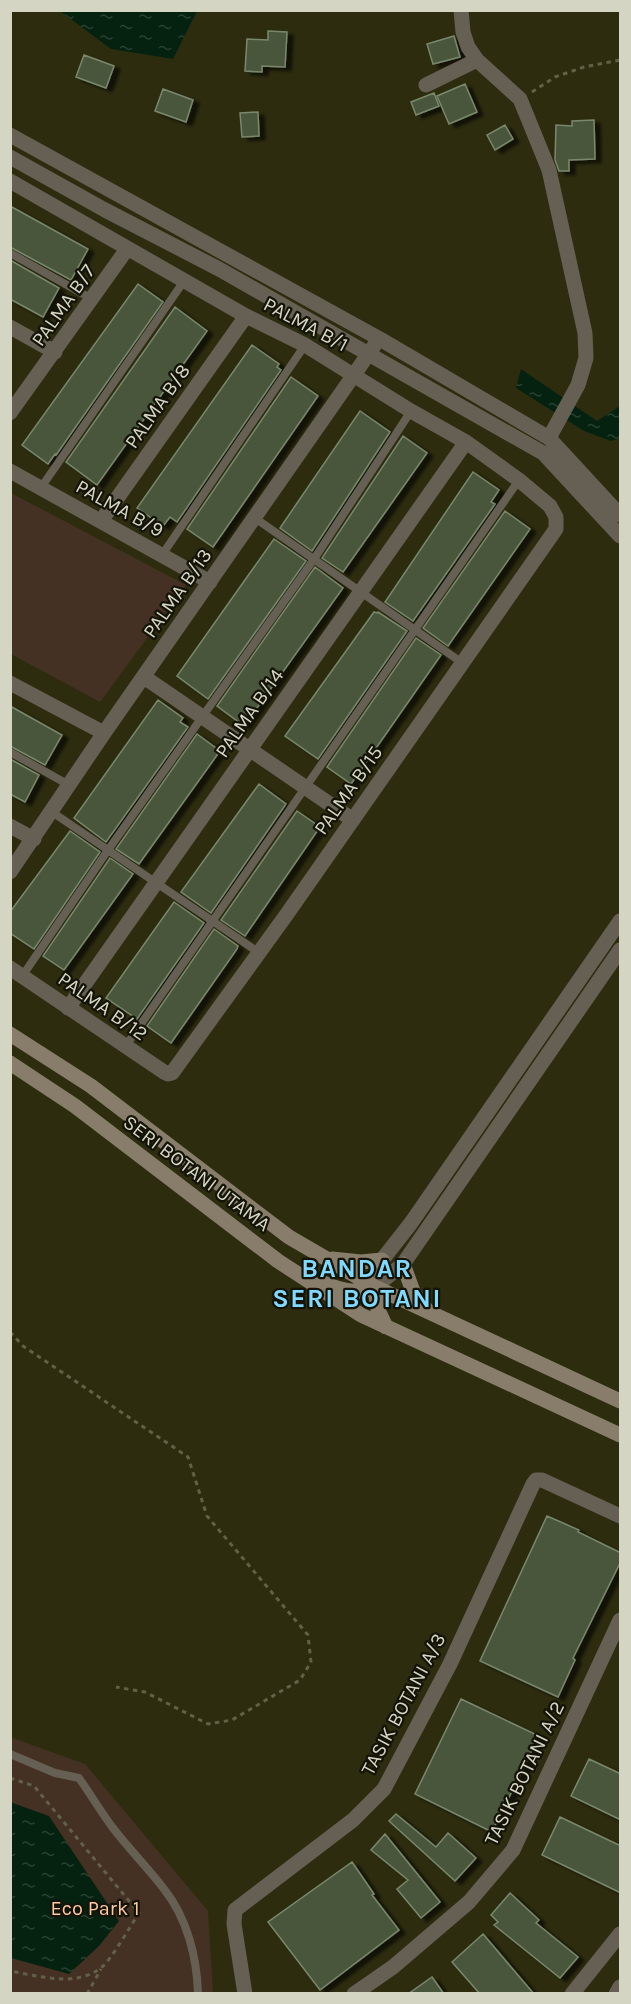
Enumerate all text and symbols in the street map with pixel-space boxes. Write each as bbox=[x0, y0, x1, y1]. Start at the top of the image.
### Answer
street label: PALMA B/7 bbox=[27, 259, 100, 351]
street label: PALMA B/1 bbox=[260, 293, 352, 356]
street label: PALMA B/8 bbox=[120, 360, 195, 453]
street label: PALMA B/9 bbox=[72, 475, 168, 542]
street label: PALMA B/13 bbox=[138, 544, 217, 642]
street label: PALMA B/14 bbox=[210, 664, 288, 762]
street label: PALMA B/15 bbox=[309, 741, 387, 839]
street label: PALMA B/12 bbox=[54, 967, 152, 1046]
street label: SERI BOTANI UTAMA bbox=[119, 1111, 275, 1236]
district label: BANDAR SERI BOTANI bbox=[272, 1253, 442, 1314]
street label: TASIK BOTANI A/3 bbox=[356, 1629, 451, 1779]
street label: TASIK BOTANI A/2 bbox=[480, 1698, 569, 1849]
park label: Eco Park 1 bbox=[50, 1897, 140, 1920]

